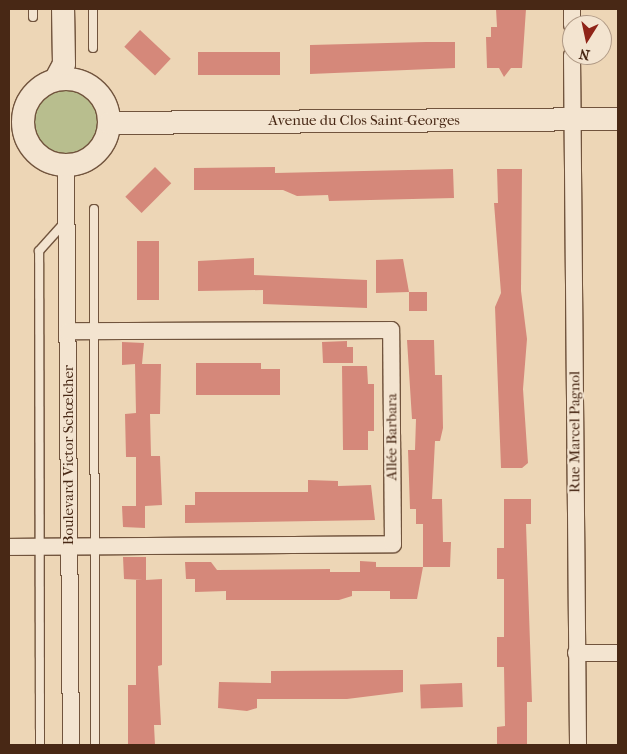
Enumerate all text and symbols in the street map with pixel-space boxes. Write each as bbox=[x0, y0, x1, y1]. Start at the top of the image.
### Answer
north arrow bbox=[562, 15, 612, 65]
text: N bbox=[578, 45, 591, 64]
street label: Avenue du Clos Saint-Georges bbox=[268, 112, 460, 130]
street label: Boulevard Victor Schœlcher bbox=[60, 365, 78, 545]
street label: Rue Marcel Pagnol bbox=[566, 371, 584, 493]
street label: Allée Barbara bbox=[383, 393, 401, 481]

